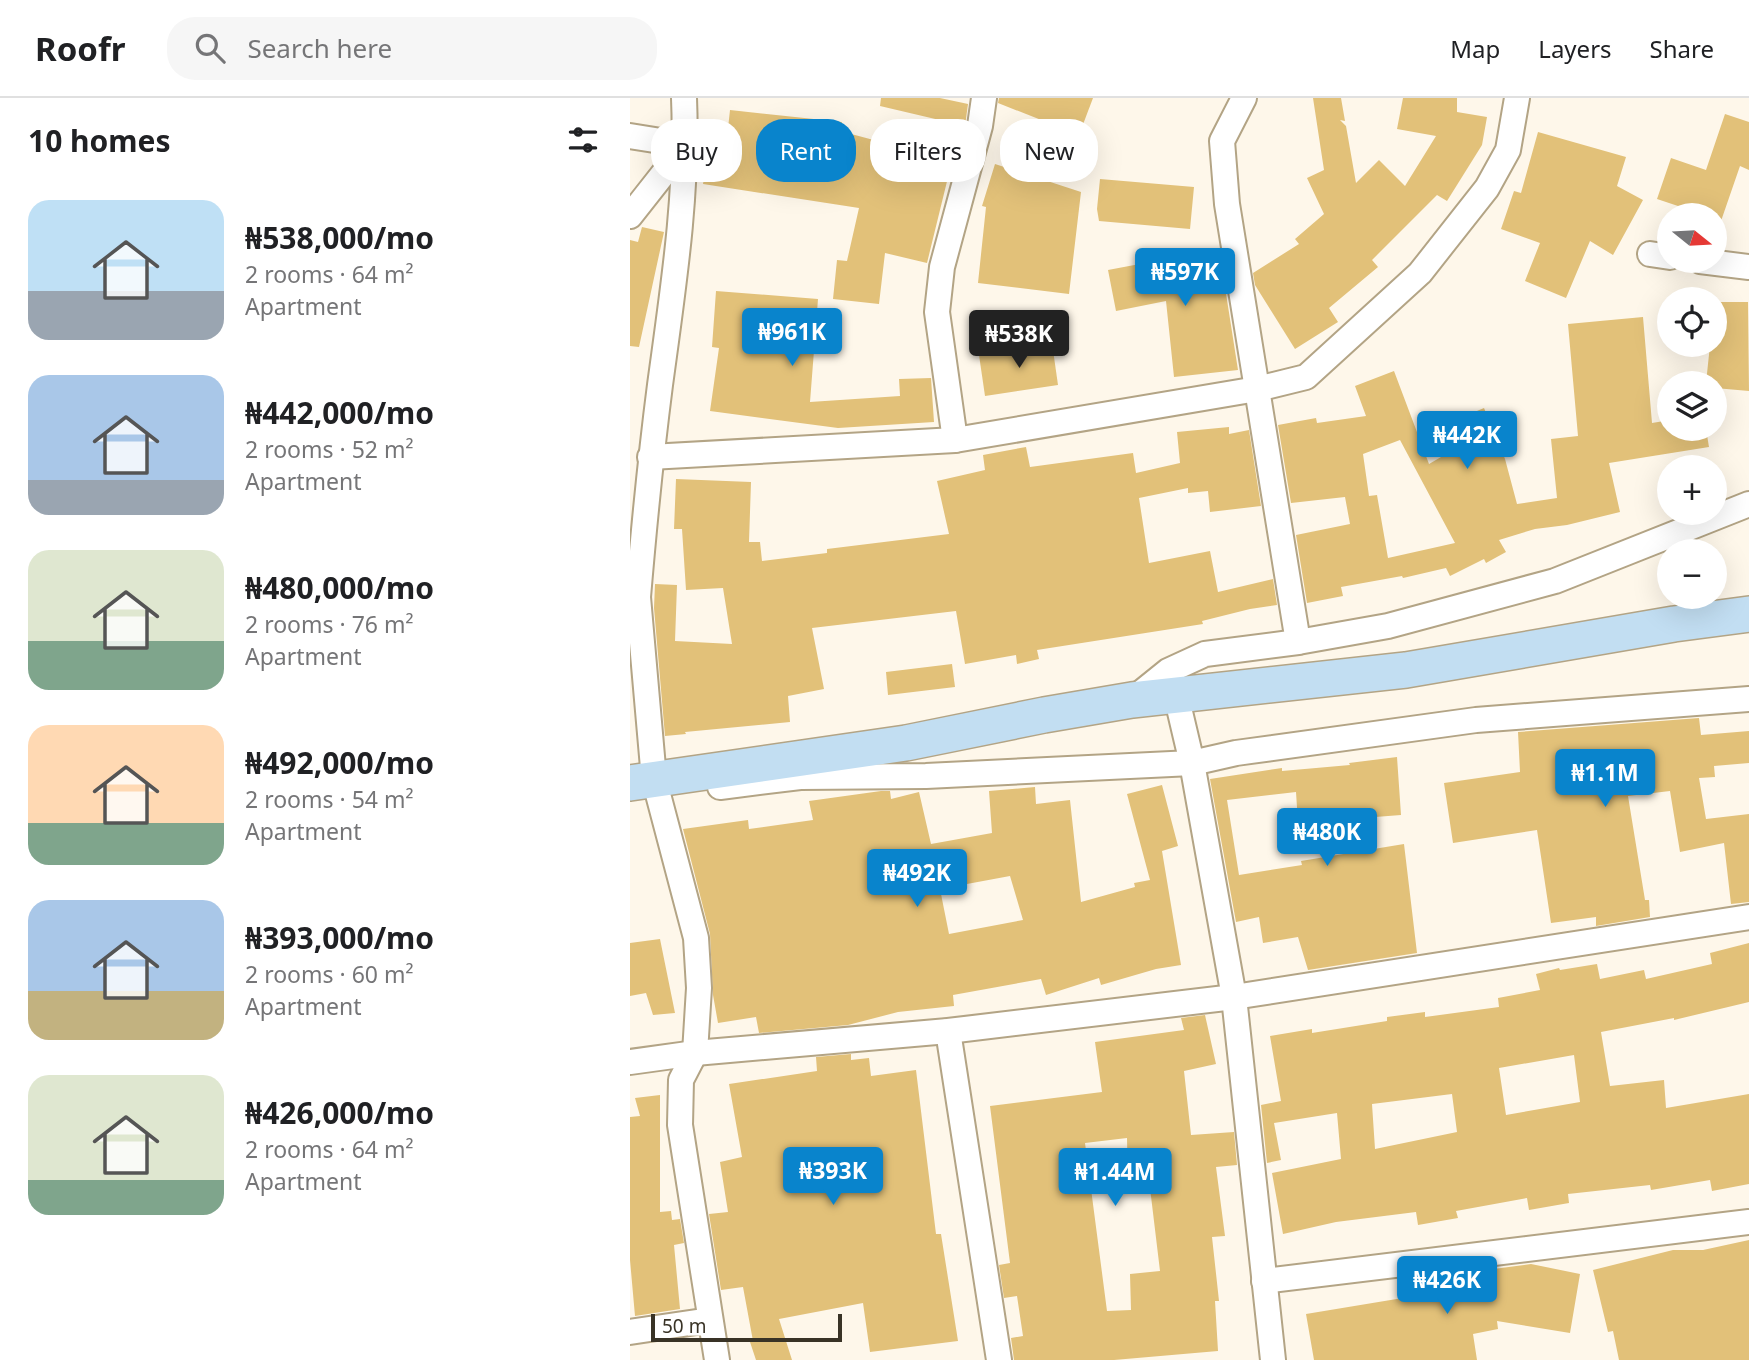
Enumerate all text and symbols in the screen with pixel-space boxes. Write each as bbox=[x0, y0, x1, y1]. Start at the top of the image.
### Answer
search box bbox=[167, 17, 657, 80]
text: Roofr bbox=[35, 26, 125, 71]
icon: search bbox=[191, 29, 229, 67]
text: Search here bbox=[247, 30, 392, 66]
text: Map bbox=[1450, 32, 1500, 65]
text: Layers bbox=[1538, 32, 1612, 65]
text: Share bbox=[1650, 32, 1714, 65]
chip: Buy bbox=[651, 119, 742, 182]
chip: Rent bbox=[756, 119, 856, 182]
chip: Filters bbox=[870, 119, 986, 182]
chip: New bbox=[1000, 119, 1098, 182]
text: 10 homes bbox=[28, 120, 171, 161]
icon: filters bbox=[564, 121, 602, 159]
north arrow bbox=[1657, 203, 1727, 273]
map controls bbox=[1657, 203, 1727, 609]
text: ₦538,000/mo bbox=[245, 217, 434, 258]
icon: home bbox=[84, 228, 168, 312]
pin: ₦597K bbox=[1136, 248, 1234, 308]
text: ₦597K bbox=[1151, 255, 1219, 287]
text: 2 rooms · 64 m² bbox=[245, 258, 414, 290]
button: locate bbox=[1657, 287, 1727, 357]
text: Apartment bbox=[245, 290, 362, 322]
pin: ₦961K bbox=[743, 308, 841, 368]
pin: ₦538K bbox=[970, 310, 1068, 370]
text: ₦961K bbox=[758, 315, 826, 347]
text: ₦538K bbox=[985, 317, 1053, 349]
button: layers bbox=[1657, 371, 1727, 441]
text: ₦442,000/mo bbox=[245, 392, 434, 433]
icon: home bbox=[84, 403, 168, 487]
pin: ₦442K bbox=[1418, 412, 1516, 471]
text: ₦442K bbox=[1433, 418, 1501, 450]
text: 2 rooms · 52 m² bbox=[245, 433, 414, 465]
button: + bbox=[1657, 455, 1727, 525]
text: Apartment bbox=[245, 465, 362, 497]
button: − bbox=[1657, 539, 1727, 609]
text: ₦480,000/mo bbox=[245, 567, 434, 608]
icon: home bbox=[84, 578, 168, 662]
text: 2 rooms · 76 m² bbox=[245, 608, 414, 640]
text: Apartment bbox=[245, 640, 362, 672]
text: ₦492,000/mo bbox=[245, 742, 434, 783]
pin: ₦1.1M bbox=[1556, 750, 1654, 809]
icon: home bbox=[84, 753, 168, 837]
text: ₦1.1M bbox=[1571, 756, 1639, 788]
text: 2 rooms · 54 m² bbox=[245, 783, 414, 815]
pin: ₦480K bbox=[1278, 808, 1376, 868]
text: Apartment bbox=[245, 815, 362, 847]
text: ₦480K bbox=[1293, 815, 1361, 847]
pin: ₦492K bbox=[868, 850, 966, 909]
text: ₦492K bbox=[883, 856, 951, 888]
text: ₦393,000/mo bbox=[245, 917, 434, 958]
icon: home bbox=[84, 928, 168, 1012]
text: 2 rooms · 60 m² bbox=[245, 958, 414, 990]
text: Apartment bbox=[245, 990, 362, 1022]
text: ₦426,000/mo bbox=[245, 1092, 434, 1133]
icon: home bbox=[84, 1103, 168, 1187]
text: 2 rooms · 64 m² bbox=[245, 1133, 414, 1165]
pin: ₦393K bbox=[784, 1148, 882, 1207]
pin: ₦1.44M bbox=[1058, 1148, 1172, 1208]
text: ₦393K bbox=[799, 1154, 867, 1186]
text: ₦1.44M bbox=[1075, 1155, 1155, 1187]
text: Apartment bbox=[245, 1165, 362, 1197]
pin: ₦426K bbox=[1398, 1256, 1496, 1316]
text: ₦426K bbox=[1413, 1263, 1481, 1295]
scale bar bbox=[651, 1311, 842, 1343]
text: 50 m bbox=[662, 1313, 706, 1339]

